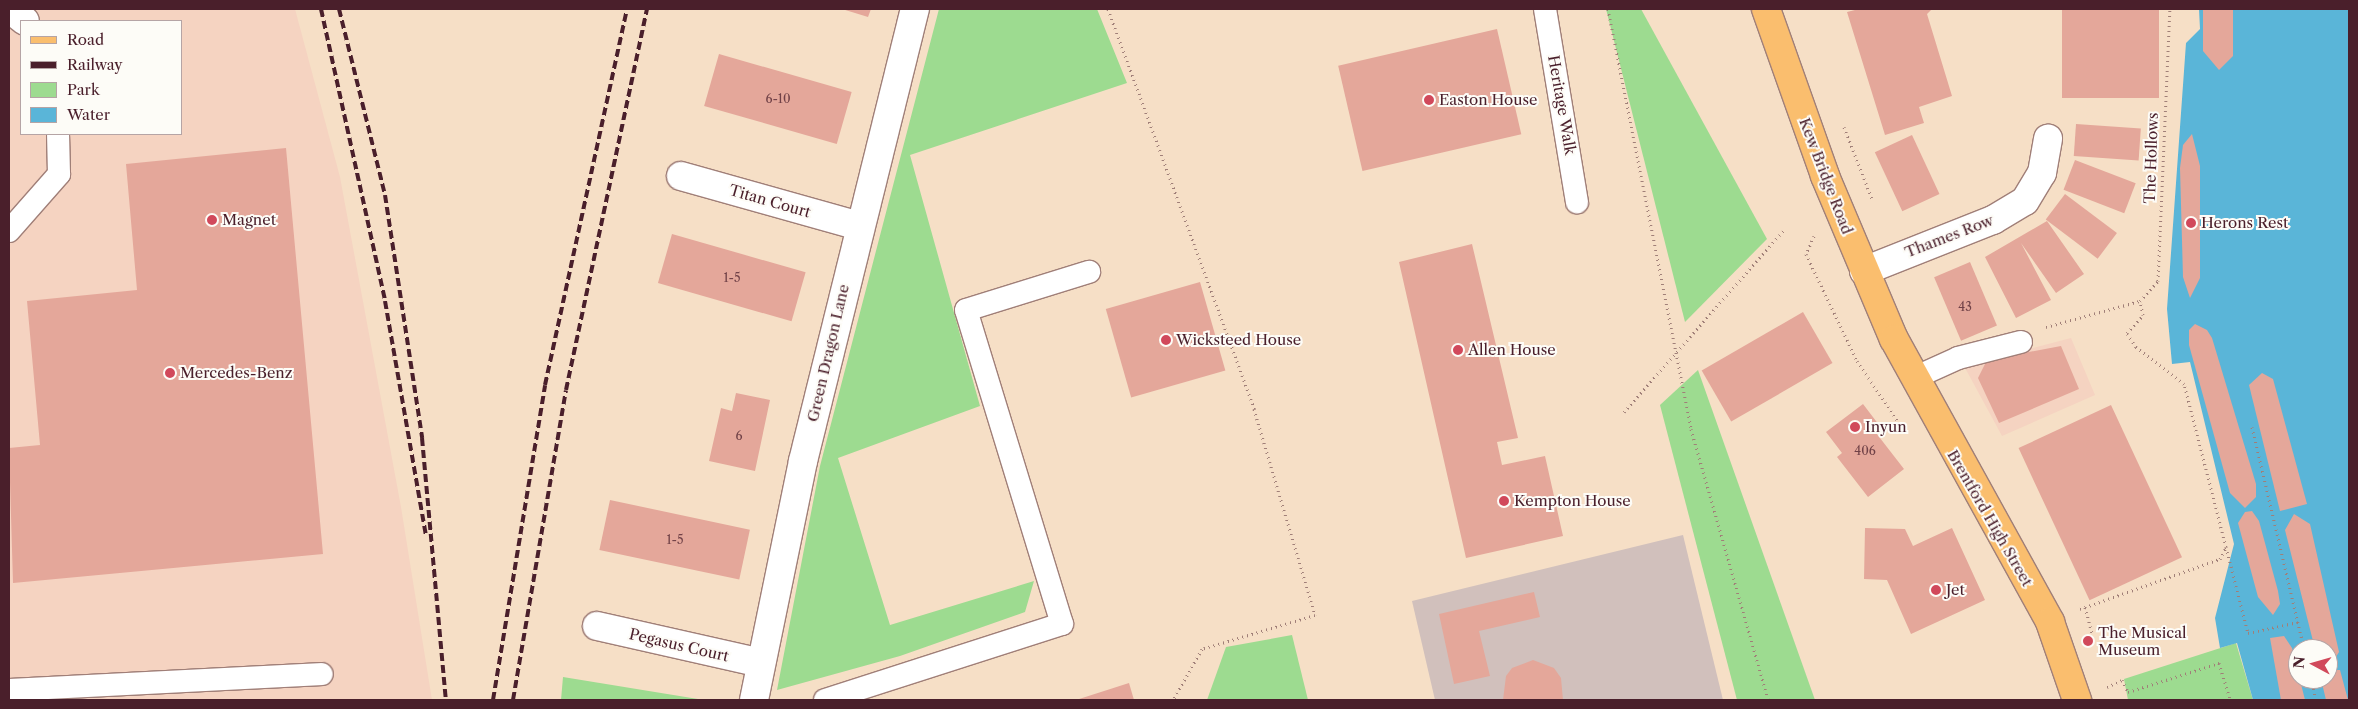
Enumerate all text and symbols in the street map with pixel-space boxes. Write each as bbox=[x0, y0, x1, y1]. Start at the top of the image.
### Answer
legend bbox=[20, 20, 182, 135]
text: Road bbox=[67, 30, 104, 49]
street label: Heritage Walk bbox=[1544, 54, 1580, 156]
text: Railway bbox=[67, 55, 123, 74]
text: Park bbox=[67, 80, 100, 99]
place label: Easton House bbox=[1439, 91, 1537, 109]
house number: 6-10 bbox=[765, 92, 791, 106]
marker: Easton House bbox=[1423, 94, 1435, 106]
text: Water bbox=[67, 105, 110, 124]
street label: The Hollows bbox=[2140, 112, 2162, 204]
street label: Kew Bridge Road bbox=[1795, 115, 1857, 237]
street label: Titan Court bbox=[727, 181, 813, 221]
place label: Magnet bbox=[222, 211, 276, 229]
street label: Thames Row bbox=[1902, 211, 1996, 261]
marker: Magnet bbox=[206, 214, 218, 226]
place label: Herons Rest bbox=[2201, 214, 2288, 232]
marker: Herons Rest bbox=[2185, 217, 2197, 229]
house number: 1-5 bbox=[723, 271, 741, 285]
street label: Green Dragon Lane bbox=[803, 282, 853, 424]
house number: 43 bbox=[1958, 300, 1972, 314]
place label: Wicksteed House bbox=[1176, 331, 1301, 349]
marker: Wicksteed House bbox=[1160, 334, 1172, 346]
place label: Allen House bbox=[1468, 341, 1556, 359]
marker: Allen House bbox=[1452, 344, 1464, 356]
place label: Mercedes-Benz bbox=[180, 364, 292, 382]
marker: Mercedes-Benz bbox=[164, 367, 176, 379]
place label: Inyun bbox=[1865, 418, 1907, 436]
marker: Inyun bbox=[1849, 421, 1861, 433]
house number: 6 bbox=[735, 429, 743, 443]
house number: 406 bbox=[1854, 444, 1876, 458]
street label: Brentford High Street bbox=[1944, 447, 2036, 589]
place label: Kempton House bbox=[1514, 492, 1631, 510]
marker: Kempton House bbox=[1498, 495, 1510, 507]
house number: 1-5 bbox=[666, 533, 684, 547]
place label: Jet bbox=[1946, 581, 1965, 599]
marker: Jet bbox=[1930, 584, 1942, 596]
place label: The Musical Museum bbox=[2098, 623, 2187, 658]
street label: Pegasus Court bbox=[627, 625, 731, 665]
marker: The Musical Museum bbox=[2082, 635, 2094, 647]
north arrow bbox=[2288, 639, 2338, 689]
text: N bbox=[2289, 656, 2309, 670]

